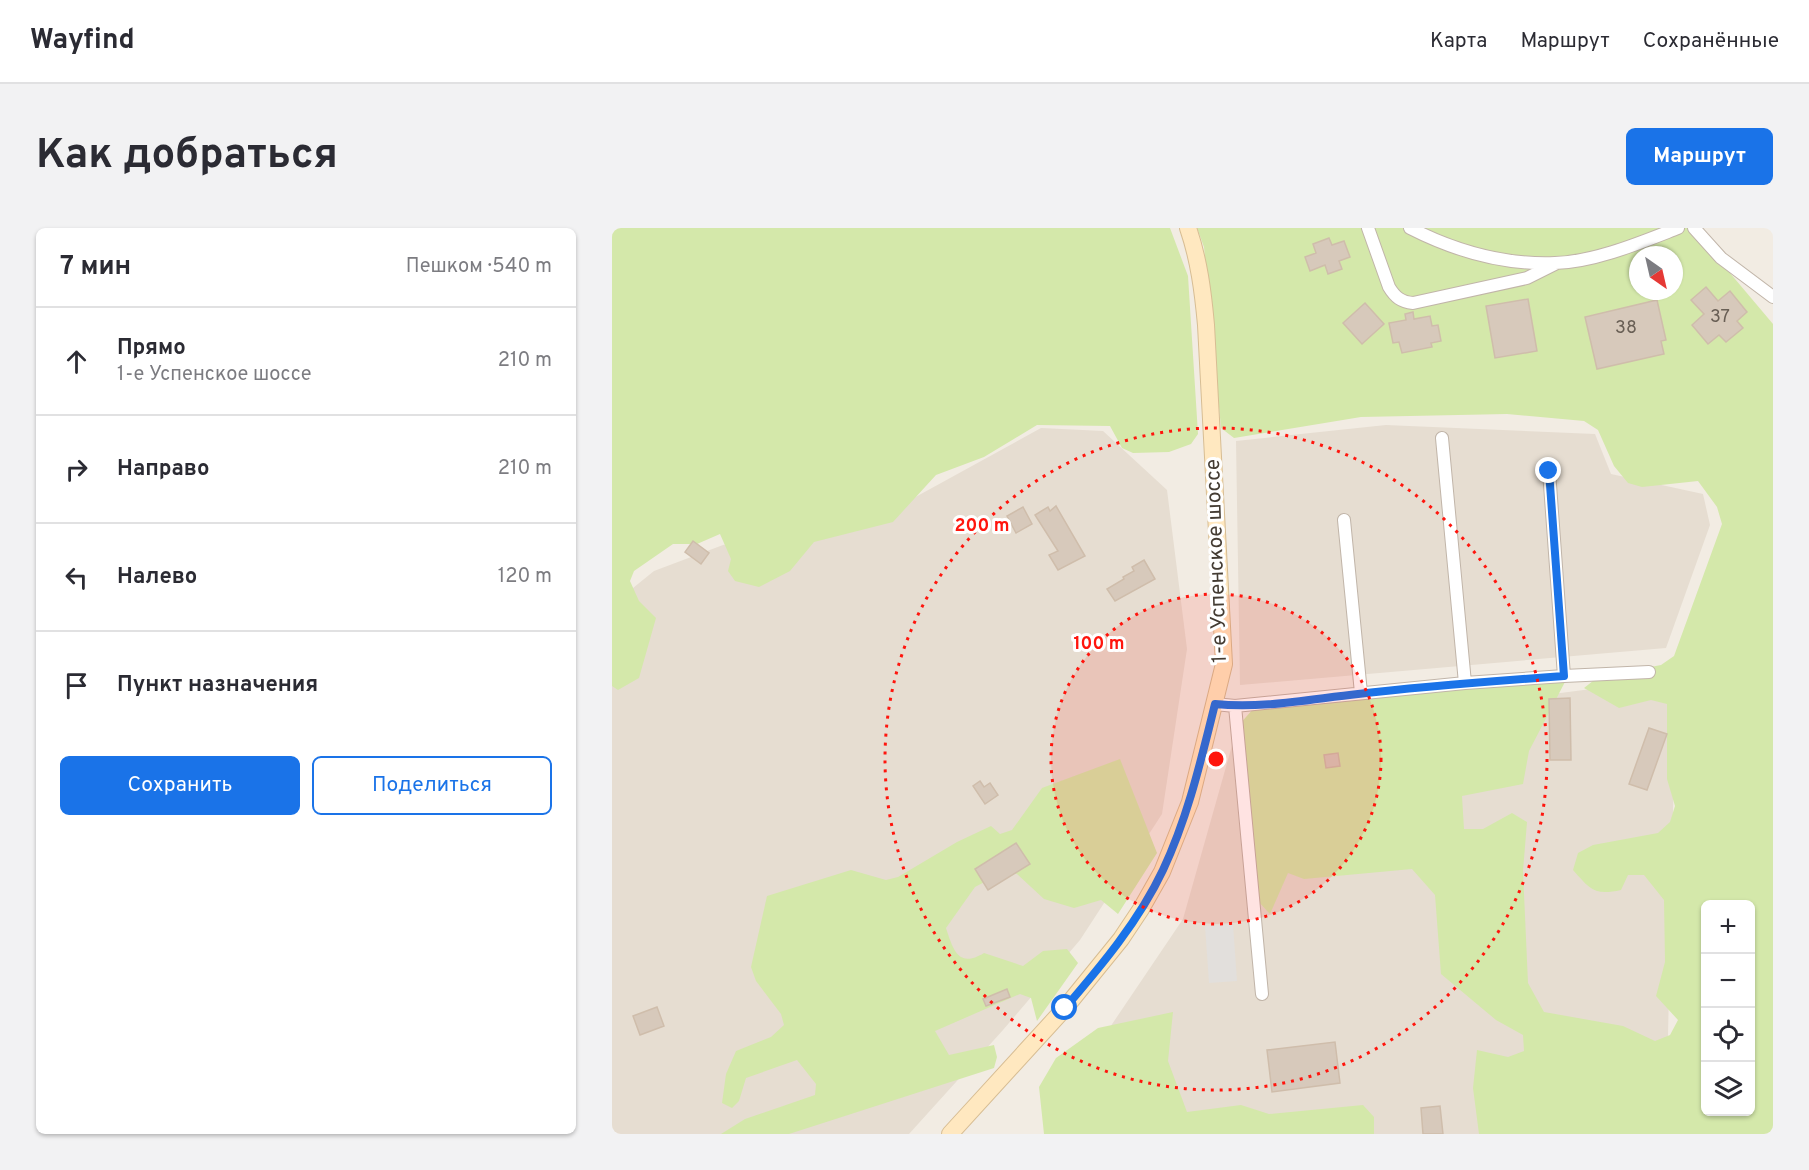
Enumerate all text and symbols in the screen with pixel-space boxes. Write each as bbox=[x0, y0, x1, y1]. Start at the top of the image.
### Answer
text: Wayfind bbox=[30, 23, 135, 59]
text: Карта bbox=[1430, 28, 1487, 55]
text: Маршрут bbox=[1520, 28, 1610, 55]
text: Сохранённые bbox=[1643, 28, 1779, 55]
button: Маршрут bbox=[1626, 128, 1773, 185]
text: Как добраться bbox=[36, 130, 338, 183]
north arrow bbox=[1629, 246, 1683, 300]
text: 7 мин bbox=[60, 251, 131, 284]
text: Пешком · 540 m bbox=[406, 254, 552, 280]
house number: 37 bbox=[1710, 306, 1730, 329]
house number: 38 bbox=[1615, 317, 1637, 340]
text: Прямо bbox=[117, 335, 186, 362]
icon: ahead bbox=[60, 345, 93, 378]
text: 210 m bbox=[498, 348, 552, 374]
text: 1-е Успенское шоссе bbox=[117, 362, 312, 388]
icon: right bbox=[60, 453, 93, 486]
text: Направо bbox=[117, 456, 209, 483]
text: 210 m bbox=[498, 456, 552, 482]
route end bbox=[1535, 457, 1561, 483]
street label: 1-е Успенское шоссе bbox=[1200, 458, 1234, 664]
text: 200 m bbox=[954, 515, 1010, 538]
icon: left bbox=[60, 561, 93, 594]
text: Налево bbox=[117, 564, 197, 591]
text: 120 m bbox=[498, 564, 552, 590]
text: 100 m bbox=[1073, 633, 1125, 656]
icon: arrive bbox=[60, 669, 93, 702]
text: Пункт назначения bbox=[117, 672, 318, 699]
centre of rings bbox=[1206, 749, 1226, 769]
button: Сохранить bbox=[60, 756, 300, 815]
button: Поделиться bbox=[312, 756, 552, 815]
map controls bbox=[1701, 900, 1755, 1116]
button: + bbox=[1701, 900, 1755, 954]
button: − bbox=[1701, 954, 1755, 1008]
route start bbox=[1051, 994, 1077, 1020]
button: locate bbox=[1701, 1008, 1755, 1062]
button: layers bbox=[1701, 1062, 1755, 1116]

